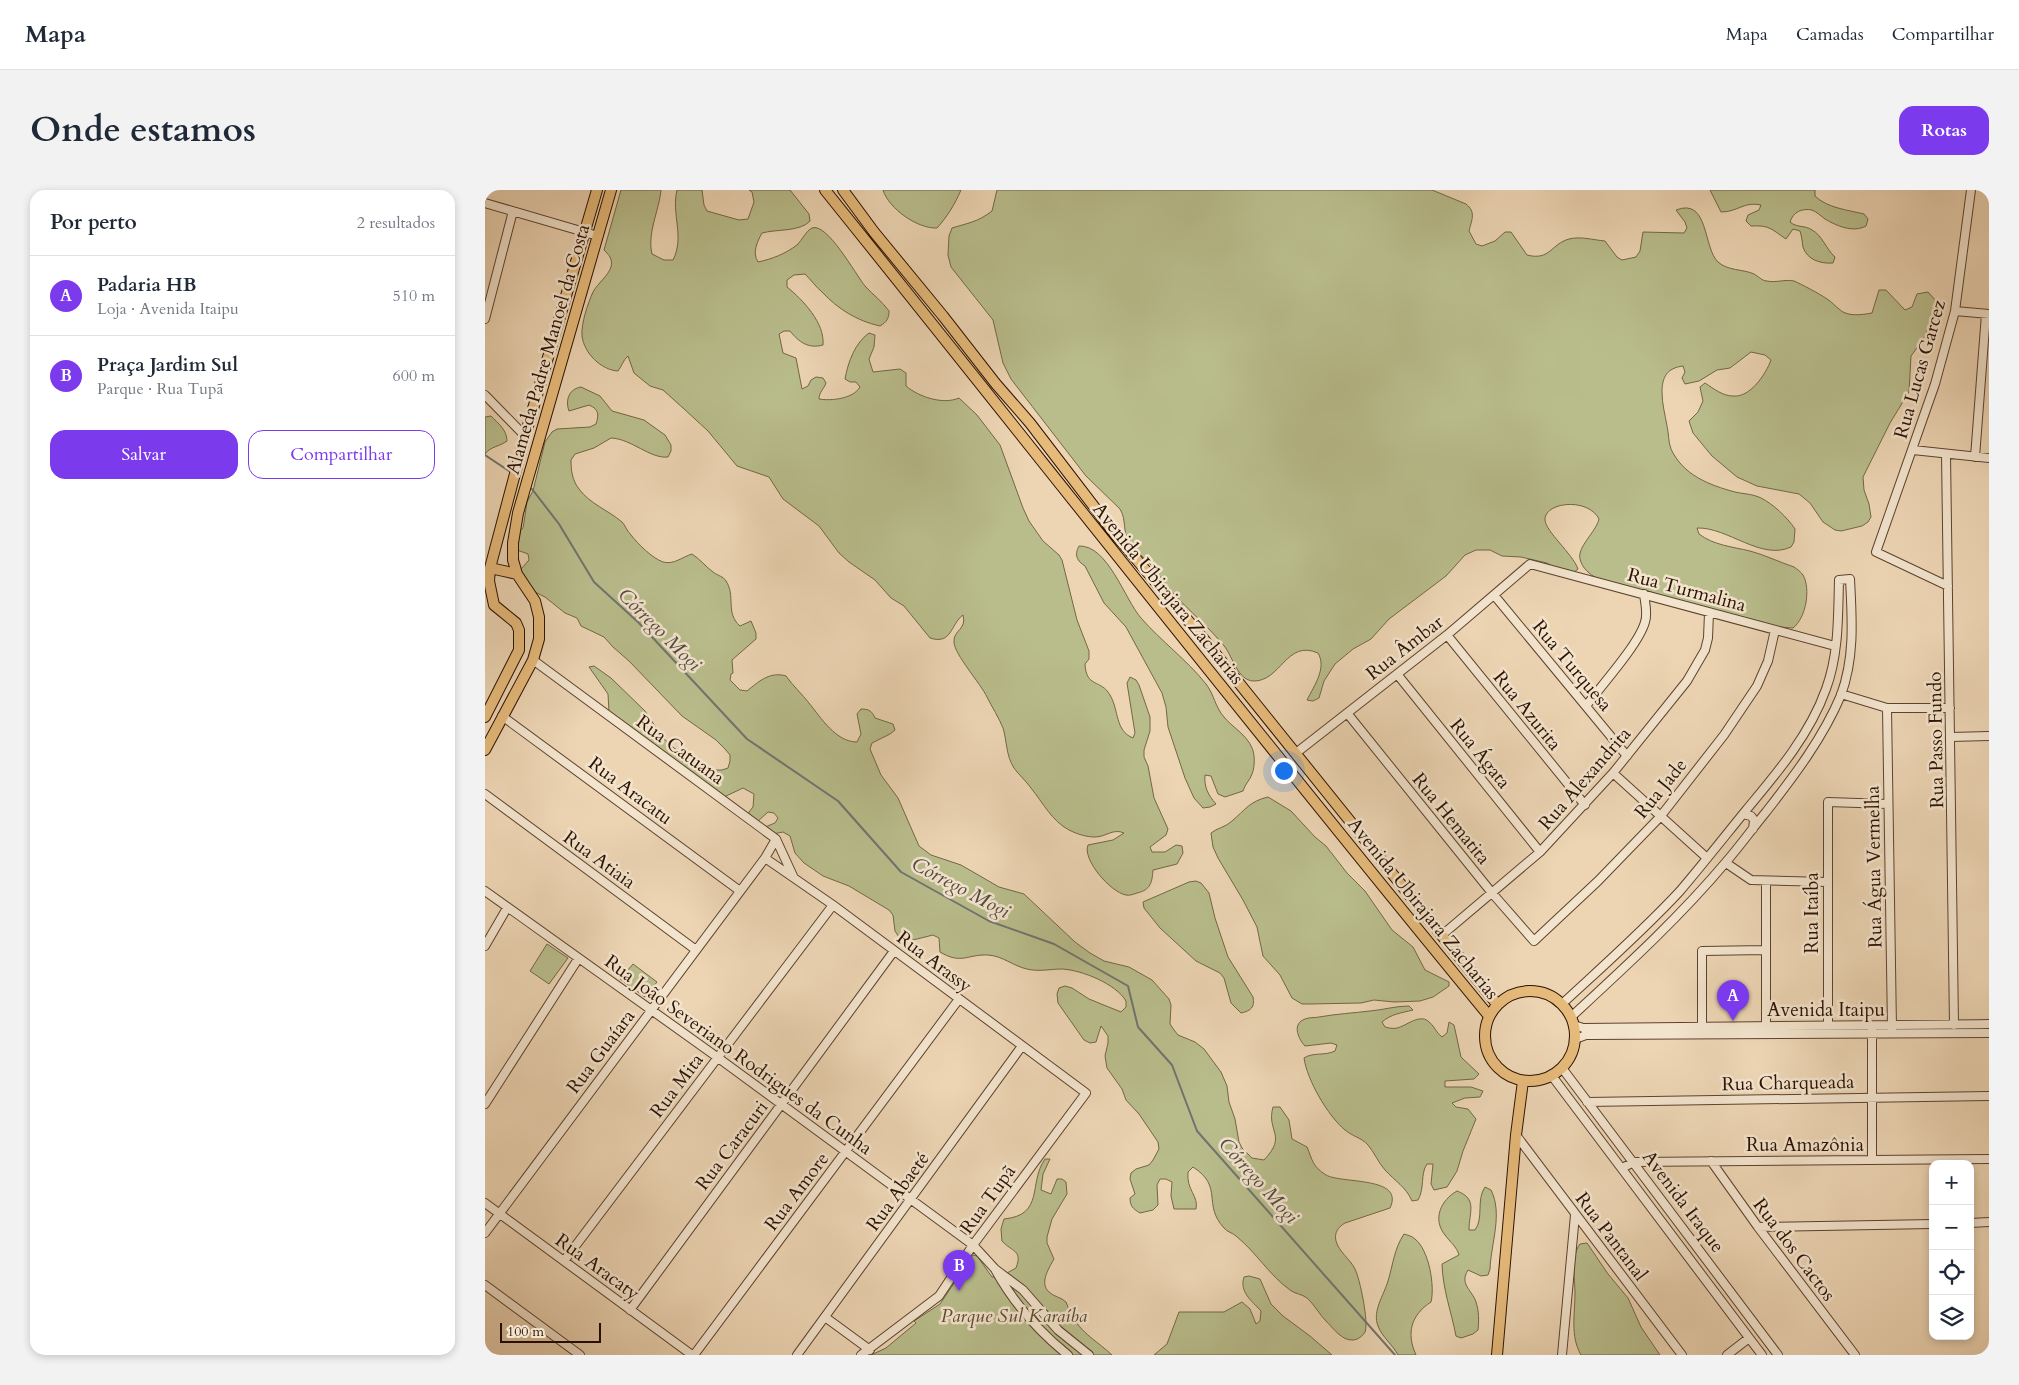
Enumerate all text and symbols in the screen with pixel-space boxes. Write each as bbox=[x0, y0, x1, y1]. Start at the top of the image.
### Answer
text: Mapa bbox=[25, 18, 86, 51]
text: Mapa bbox=[1726, 22, 1768, 47]
text: Camadas bbox=[1796, 22, 1864, 47]
text: Compartilhar bbox=[1892, 22, 1994, 47]
text: Onde estamos bbox=[30, 106, 256, 154]
button: Rotas bbox=[1899, 106, 1989, 155]
text: Por perto bbox=[50, 208, 137, 237]
text: 2 resultados bbox=[357, 212, 435, 234]
street label: Alameda Padre Manoel da Costa bbox=[500, 221, 596, 478]
text: Padaria HB bbox=[97, 272, 197, 298]
text: A bbox=[60, 285, 72, 307]
text: 510 m bbox=[393, 285, 435, 307]
street label: Rua Lucas Garcez bbox=[1888, 296, 1952, 442]
text: Loja · Avenida Itaipu bbox=[97, 298, 239, 320]
text: Praça Jardim Sul bbox=[97, 352, 238, 378]
text: B bbox=[60, 365, 72, 387]
text: 600 m bbox=[393, 365, 435, 387]
text: Parque · Rua Tupã bbox=[97, 378, 224, 400]
button: Salvar bbox=[50, 430, 238, 479]
button: Compartilhar bbox=[248, 430, 435, 479]
street label: Avenida Ubirajara Zacharias bbox=[1087, 497, 1250, 690]
street label: Rua Turmalina bbox=[1625, 562, 1749, 618]
water label: Córrego Mogi bbox=[612, 582, 708, 677]
street label: Rua Âmbar bbox=[1360, 608, 1449, 686]
street label: Rua Turquesa bbox=[1526, 614, 1618, 717]
street label: Rua Azurita bbox=[1487, 665, 1567, 756]
street label: Rua Passo Fundo bbox=[1922, 671, 1950, 809]
street label: Rua Catuana bbox=[631, 709, 730, 791]
street label: Rua Ágata bbox=[1444, 713, 1517, 794]
street label: Rua Alexandrita bbox=[1533, 721, 1637, 836]
street label: Rua Aracatu bbox=[583, 751, 678, 831]
street label: Rua Jade bbox=[1629, 753, 1693, 824]
your location bbox=[1271, 758, 1297, 784]
street label: Rua Hematita bbox=[1406, 767, 1496, 870]
street label: Rua Água Vermelha bbox=[1860, 786, 1888, 948]
street label: Avenida Ubirajara Zacharias bbox=[1342, 812, 1505, 1005]
street label: Rua Atiaia bbox=[558, 825, 641, 895]
water label: Córrego Mogi bbox=[907, 850, 1015, 925]
street label: Rua Itaíba bbox=[1799, 872, 1825, 954]
street label: Rua Arassy bbox=[891, 925, 977, 999]
street label: Rua João Severiano Rodrigues da Cunha bbox=[599, 949, 878, 1161]
pin: A bbox=[1717, 980, 1749, 1021]
street label: Avenida Itaipu bbox=[1767, 997, 1885, 1023]
street label: Rua Guaíara bbox=[561, 1004, 641, 1099]
street label: Rua Mita bbox=[644, 1048, 710, 1123]
street label: Rua Charqueada bbox=[1721, 1069, 1855, 1097]
street label: Rua Caracuri bbox=[689, 1095, 774, 1196]
water label: Córrego Mogi bbox=[1213, 1131, 1305, 1230]
street label: Rua Amazônia bbox=[1746, 1132, 1864, 1158]
street label: Avenida Iraque bbox=[1636, 1145, 1730, 1258]
street label: Rua Amore bbox=[759, 1147, 835, 1236]
street label: Rua Abaeté bbox=[860, 1147, 935, 1236]
street label: Rua Tupã bbox=[954, 1159, 1022, 1239]
map controls bbox=[1929, 1160, 1974, 1340]
button: + bbox=[1929, 1160, 1974, 1205]
street label: Rua Pantanal bbox=[1569, 1187, 1653, 1287]
street label: Rua dos Cactos bbox=[1747, 1193, 1842, 1306]
button: − bbox=[1929, 1205, 1974, 1250]
street label: Rua Aracaty bbox=[550, 1227, 645, 1306]
pin: B bbox=[943, 1250, 975, 1291]
button: locate bbox=[1929, 1250, 1974, 1295]
button: layers bbox=[1929, 1295, 1974, 1340]
park label: Parque Sul Karaíba bbox=[941, 1303, 1088, 1329]
scale bar bbox=[500, 1320, 601, 1343]
text: 100 m bbox=[507, 1322, 544, 1341]

